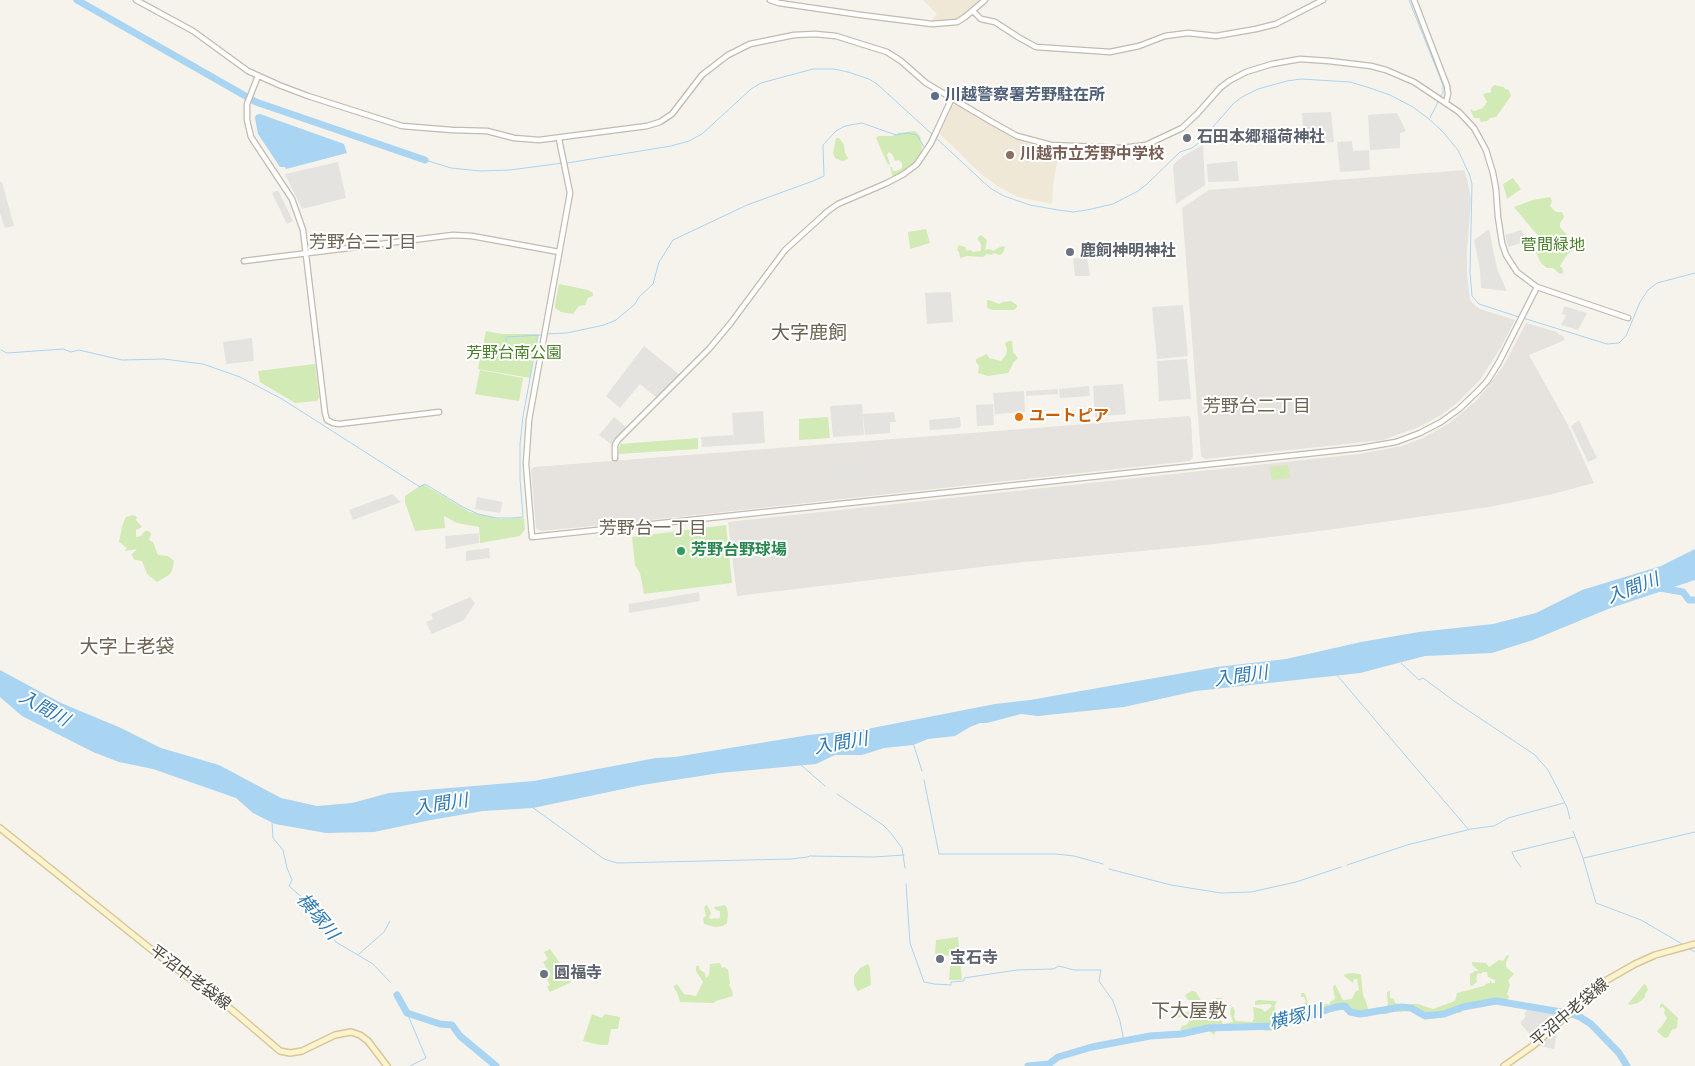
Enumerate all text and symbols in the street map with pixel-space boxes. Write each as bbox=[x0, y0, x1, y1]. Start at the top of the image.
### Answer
place label: 川越警察署芳野駐在所 bbox=[945, 86, 1105, 106]
marker: 川越警察署芳野駐在所 bbox=[929, 90, 941, 102]
place label: 石田本郷稲荷神社 bbox=[1197, 128, 1325, 148]
marker: 石田本郷稲荷神社 bbox=[1181, 132, 1193, 144]
place label: 川越市立芳野中学校 bbox=[1020, 145, 1164, 165]
marker: 川越市立芳野中学校 bbox=[1004, 149, 1016, 161]
district label: 芳野台三丁目 bbox=[309, 232, 417, 254]
park label: 菅間緑地 bbox=[1521, 236, 1585, 256]
place label: 鹿飼神明神社 bbox=[1080, 242, 1176, 262]
marker: 鹿飼神明神社 bbox=[1064, 246, 1076, 258]
district label: 大字鹿飼 bbox=[771, 323, 847, 345]
park label: 芳野台南公園 bbox=[466, 344, 562, 364]
district label: 芳野台二丁目 bbox=[1203, 396, 1311, 418]
place label: ユートピア bbox=[1029, 407, 1109, 427]
marker: ユートピア bbox=[1013, 411, 1025, 423]
district label: 芳野台一丁目 bbox=[599, 518, 707, 540]
place label: 芳野台野球場 bbox=[691, 541, 787, 561]
marker: 芳野台野球場 bbox=[675, 545, 687, 557]
water label: 入間川 bbox=[1604, 569, 1662, 609]
district label: 大字上老袋 bbox=[80, 637, 174, 659]
water label: 入間川 bbox=[1213, 663, 1269, 691]
water label: 入間川 bbox=[15, 686, 73, 732]
water label: 入間川 bbox=[813, 729, 869, 759]
water label: 入間川 bbox=[413, 790, 469, 820]
water label: 横塚川 bbox=[291, 889, 343, 945]
street label: 平沼中老袋線 bbox=[146, 941, 234, 1015]
place label: 宝石寺 bbox=[950, 949, 998, 969]
marker: 宝石寺 bbox=[934, 953, 946, 965]
place label: 圓福寺 bbox=[554, 964, 602, 984]
marker: 圓福寺 bbox=[538, 968, 550, 980]
street label: 平沼中老袋線 bbox=[1527, 975, 1613, 1051]
district label: 下大屋敷 bbox=[1151, 1001, 1227, 1023]
water label: 横塚川 bbox=[1267, 1001, 1325, 1035]

